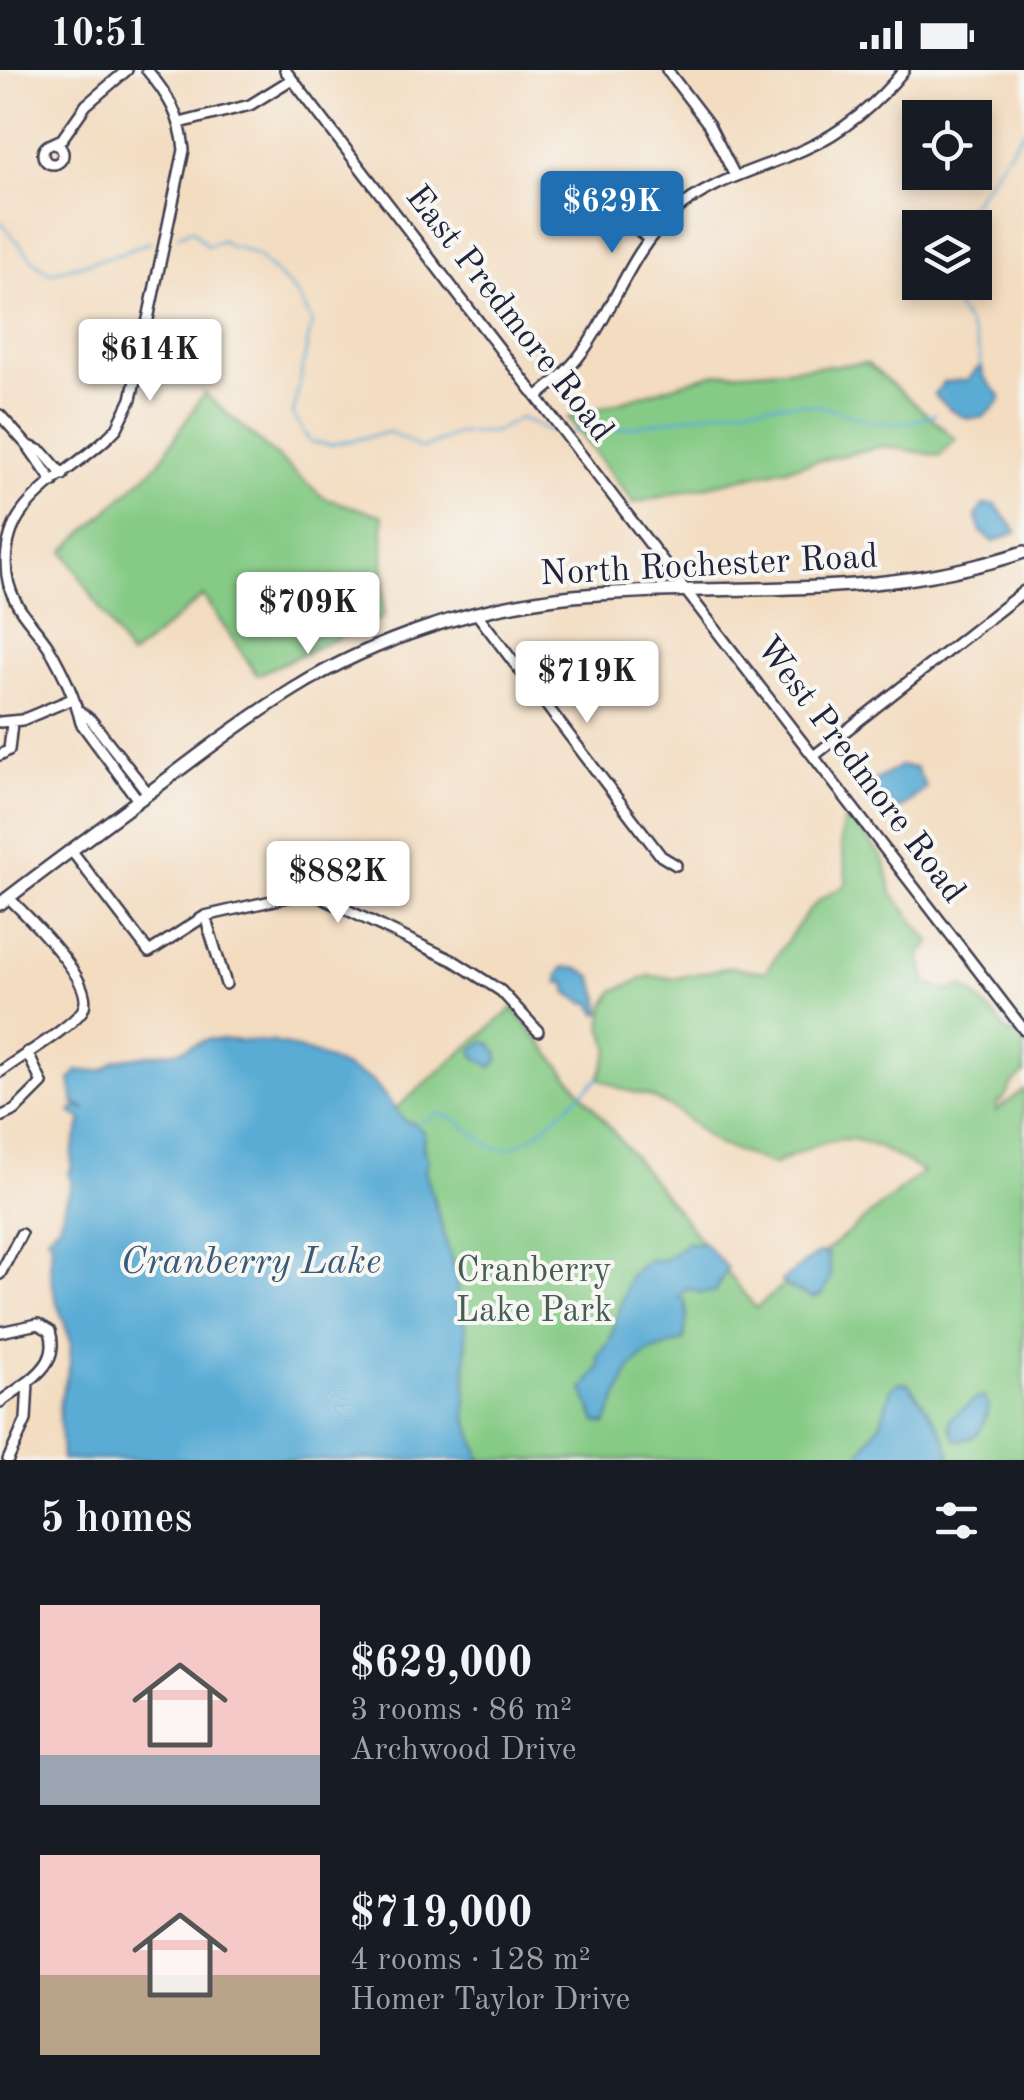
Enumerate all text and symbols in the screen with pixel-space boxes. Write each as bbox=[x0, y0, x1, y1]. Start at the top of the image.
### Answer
text: 10:51 bbox=[50, 16, 149, 54]
map controls bbox=[902, 100, 992, 300]
button: locate bbox=[902, 100, 992, 190]
pin: $629K bbox=[542, 171, 682, 256]
street label: East Predmore Road bbox=[398, 179, 620, 449]
text: $629K bbox=[563, 187, 661, 219]
button: layers bbox=[902, 210, 992, 300]
pin: $614K bbox=[80, 319, 220, 404]
text: $614K bbox=[101, 335, 199, 367]
street label: North Rochester Road bbox=[539, 540, 879, 592]
pin: $709K bbox=[238, 572, 378, 657]
text: $709K bbox=[259, 588, 357, 620]
street label: West Predmore Road bbox=[749, 630, 971, 910]
pin: $719K bbox=[517, 641, 657, 726]
text: $719K bbox=[538, 657, 636, 689]
pin: $882K bbox=[268, 841, 408, 926]
text: $882K bbox=[289, 857, 387, 889]
water label: Cranberry Lake bbox=[121, 1244, 381, 1282]
park label: Cranberry Lake Park bbox=[456, 1254, 612, 1329]
icon: filters bbox=[929, 1493, 984, 1548]
text: 5 homes bbox=[40, 1499, 192, 1541]
text: $629,000 bbox=[350, 1644, 532, 1686]
icon: home bbox=[120, 1645, 240, 1765]
text: 3 rooms · 86 m² bbox=[350, 1695, 572, 1727]
text: Archwood Drive bbox=[350, 1735, 577, 1767]
text: $719,000 bbox=[350, 1894, 532, 1936]
icon: home bbox=[120, 1895, 240, 2015]
text: 4 rooms · 128 m² bbox=[350, 1945, 591, 1977]
text: Homer Taylor Drive bbox=[350, 1985, 630, 2017]

